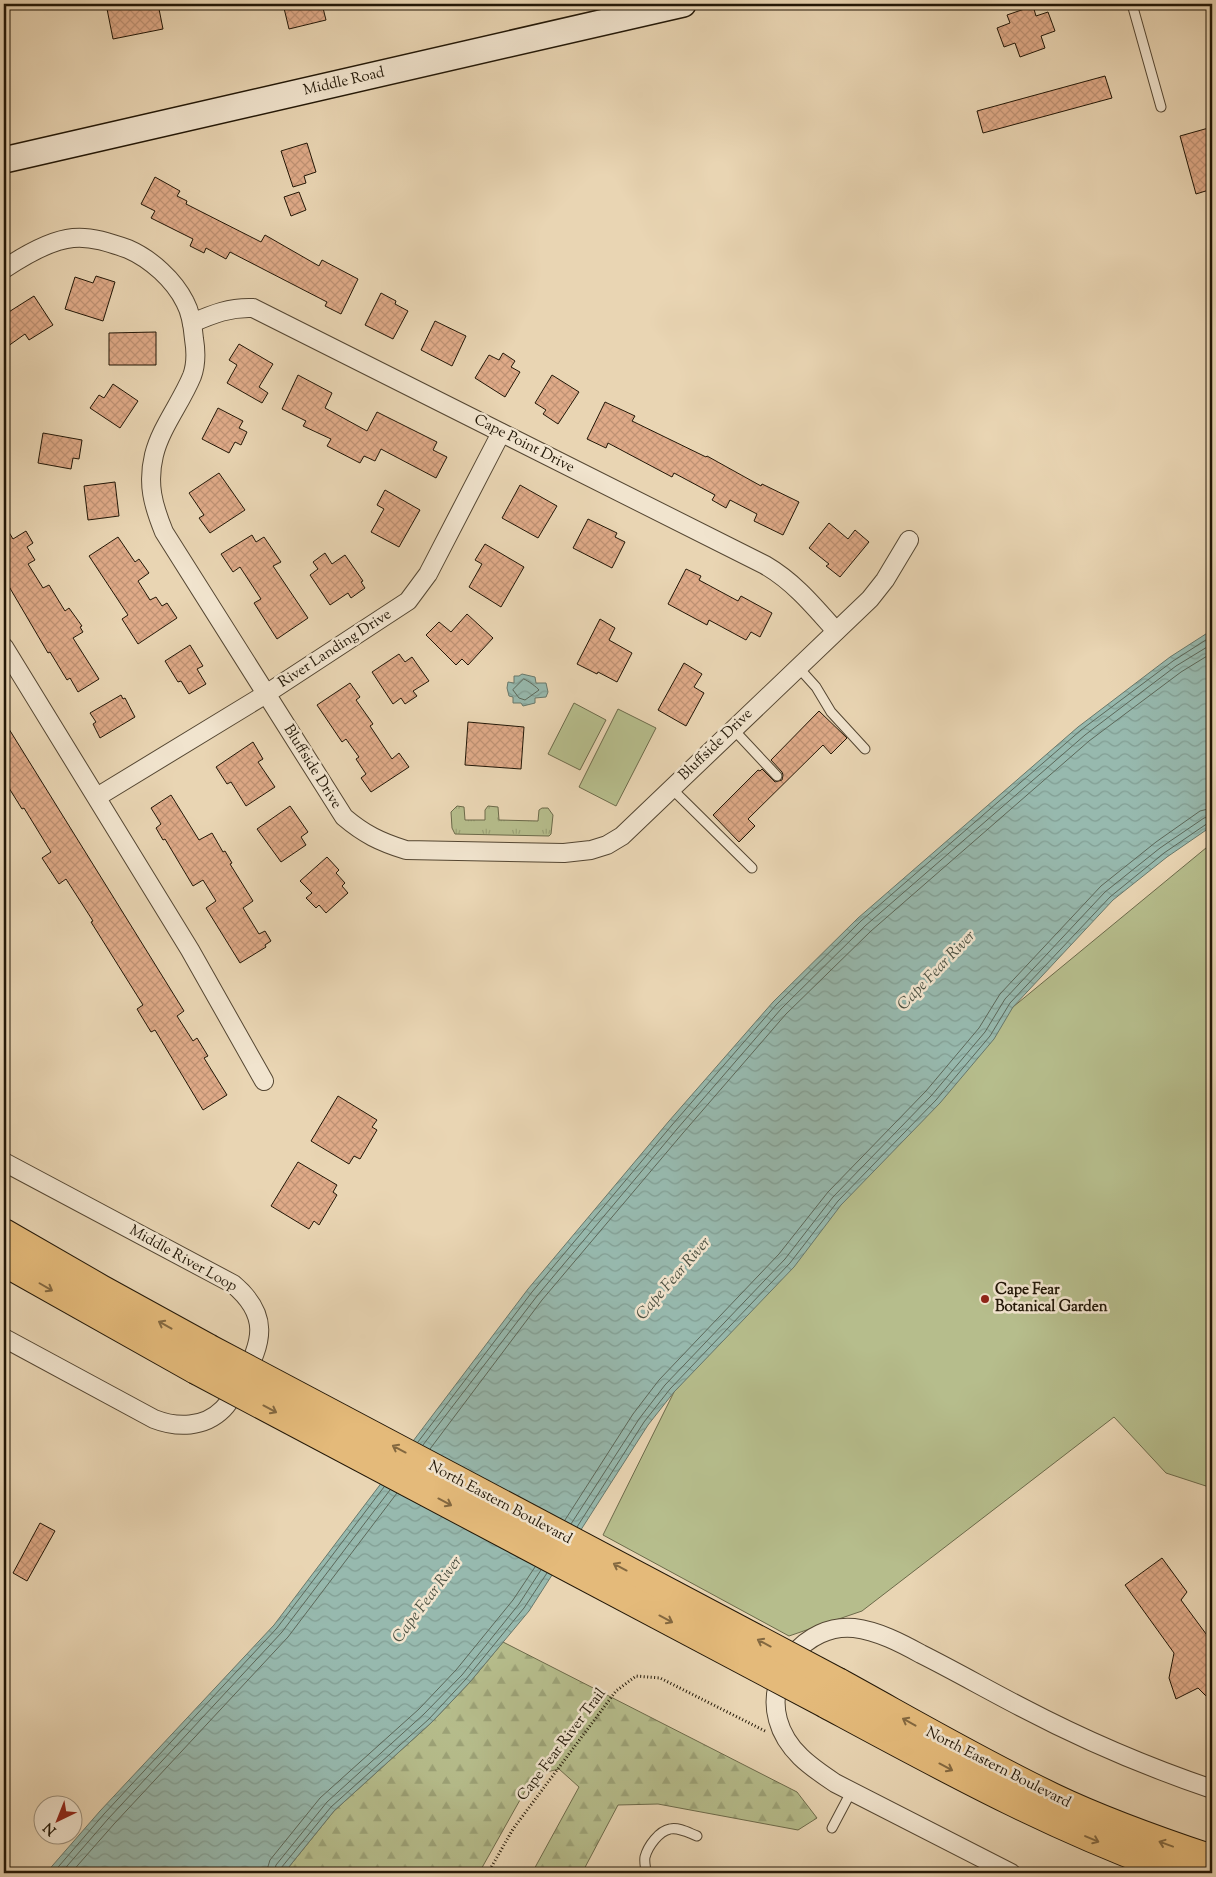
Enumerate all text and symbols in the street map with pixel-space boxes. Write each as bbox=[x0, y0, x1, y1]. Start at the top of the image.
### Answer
street label: Middle Road bbox=[301, 62, 387, 102]
street label: Cape Point Drive bbox=[470, 410, 578, 478]
street label: River Landing Drive bbox=[274, 605, 396, 693]
street label: Bluffside Drive bbox=[674, 704, 758, 786]
street label: Bluffside Drive bbox=[278, 721, 346, 813]
water label: Cape Fear River bbox=[893, 925, 982, 1016]
street label: Middle River Loop bbox=[125, 1221, 241, 1297]
water label: Cape Fear River bbox=[631, 1232, 717, 1326]
place label: Cape Fear Botanical Garden bbox=[995, 1280, 1108, 1318]
one-way arrow bbox=[38, 1282, 53, 1292]
marker: Cape Fear Botanical Garden bbox=[979, 1293, 991, 1305]
one-way arrow bbox=[158, 1319, 173, 1329]
one-way arrow bbox=[262, 1405, 277, 1414]
one-way arrow bbox=[392, 1444, 407, 1454]
street label: North Eastern Boulevard bbox=[424, 1456, 576, 1550]
one-way arrow bbox=[437, 1497, 452, 1507]
water label: Cape Fear River bbox=[388, 1551, 469, 1648]
one-way arrow bbox=[613, 1561, 628, 1571]
one-way arrow bbox=[658, 1614, 673, 1624]
one-way arrow bbox=[756, 1638, 771, 1648]
street label: Cape Fear River Trail bbox=[513, 1684, 611, 1806]
one-way arrow bbox=[902, 1716, 917, 1726]
street label: North Eastern Boulevard bbox=[922, 1722, 1075, 1814]
one-way arrow bbox=[939, 1762, 954, 1772]
north arrow bbox=[32, 1794, 82, 1844]
text: N bbox=[40, 1817, 61, 1839]
one-way arrow bbox=[1084, 1834, 1099, 1844]
one-way arrow bbox=[1159, 1839, 1174, 1848]

